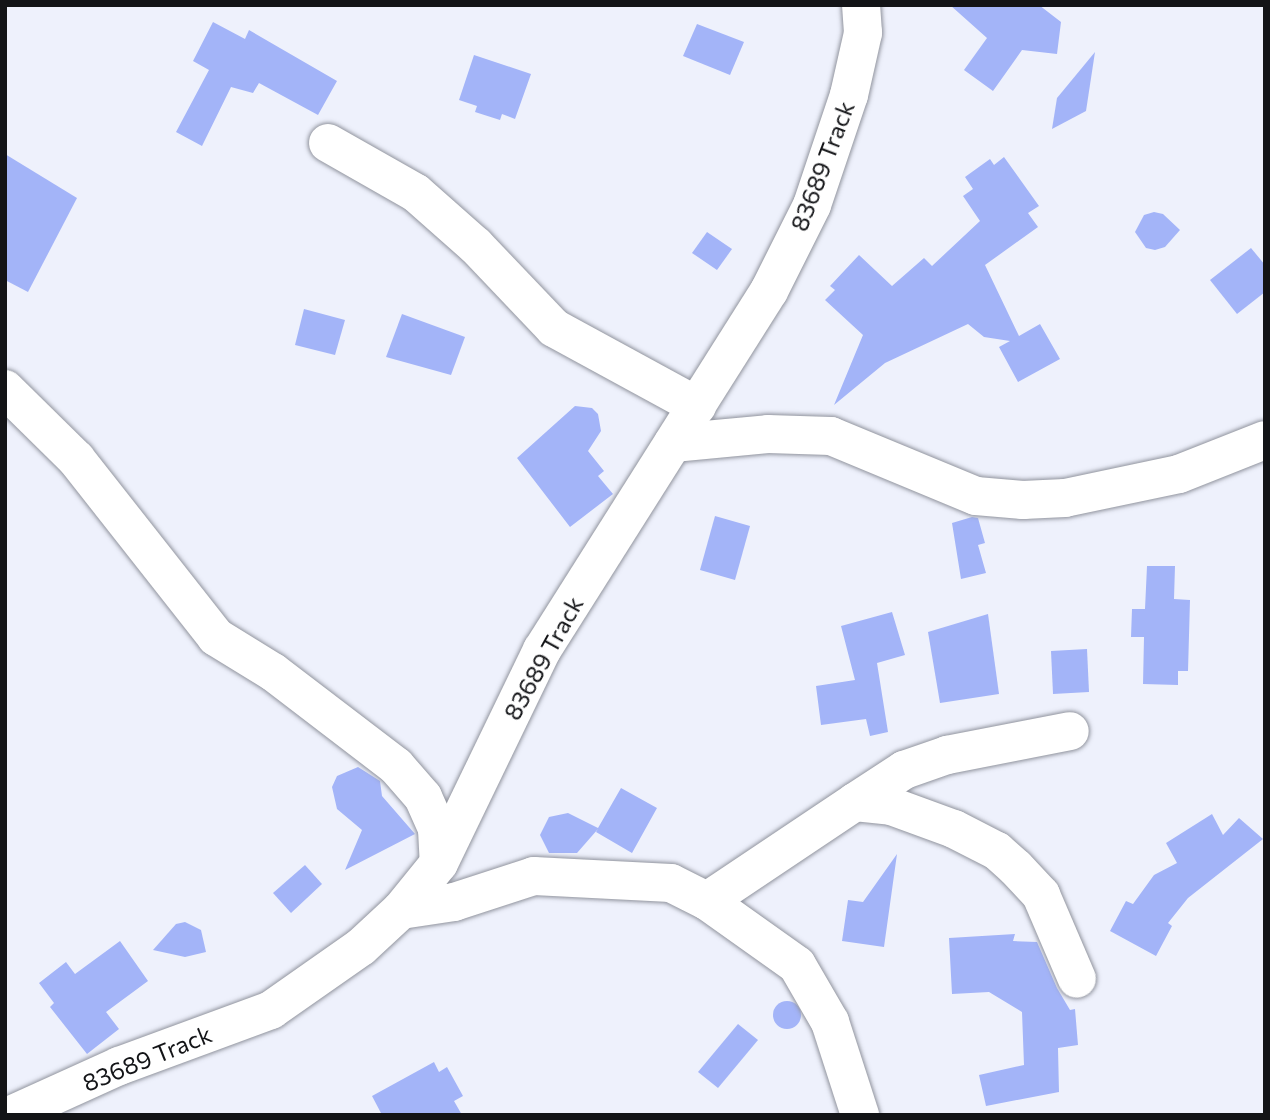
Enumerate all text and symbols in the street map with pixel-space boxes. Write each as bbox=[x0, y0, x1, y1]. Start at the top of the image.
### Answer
street label: 83689 Track bbox=[784, 97, 860, 235]
street label: 83689 Track bbox=[497, 591, 589, 725]
street label: 83689 Track bbox=[78, 1019, 216, 1097]

